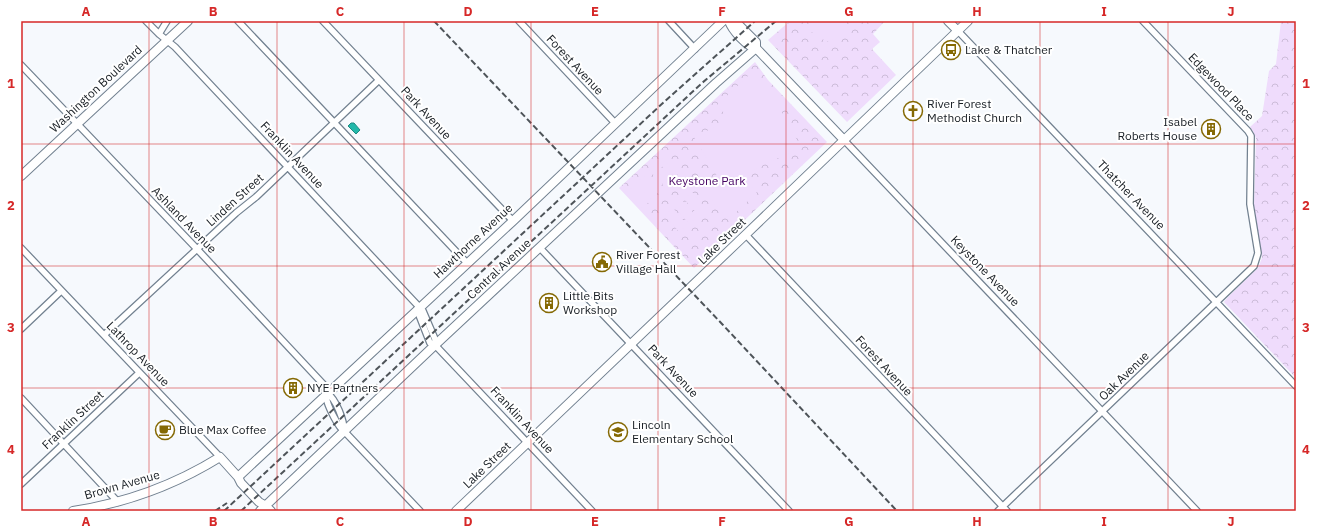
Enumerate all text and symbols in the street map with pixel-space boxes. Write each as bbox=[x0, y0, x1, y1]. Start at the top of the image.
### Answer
text: A bbox=[82, 3, 91, 20]
text: B bbox=[209, 3, 218, 20]
text: C bbox=[336, 3, 345, 20]
text: D bbox=[463, 3, 473, 20]
text: E bbox=[591, 3, 599, 20]
text: F bbox=[718, 3, 726, 20]
text: G bbox=[844, 3, 854, 20]
text: H bbox=[972, 3, 982, 20]
text: I bbox=[1101, 3, 1107, 20]
text: J bbox=[1227, 3, 1235, 20]
street label: Forest Avenue bbox=[544, 31, 607, 98]
bus stop icon: Lake & Thatcher bbox=[940, 39, 962, 61]
street label: Washington Boulevard bbox=[46, 42, 145, 135]
place label: Lake & Thatcher bbox=[965, 42, 1053, 57]
street label: Edgewood Place bbox=[1185, 50, 1258, 124]
text: 1 bbox=[7, 75, 15, 92]
text: 1 bbox=[1302, 75, 1310, 92]
street label: Park Avenue bbox=[398, 83, 455, 143]
place label: River Forest Methodist Church bbox=[927, 96, 1022, 125]
church icon: River Forest Methodist Church bbox=[902, 100, 924, 122]
place label: Isabel Roberts House bbox=[1117, 114, 1197, 143]
street label: Franklin Avenue bbox=[257, 118, 328, 192]
building icon: Isabel Roberts House bbox=[1200, 118, 1222, 140]
street label: Thatcher Avenue bbox=[1094, 157, 1169, 233]
street label: Linden Street bbox=[203, 170, 266, 229]
park label: Keystone Park bbox=[669, 173, 746, 188]
street label: Ashland Avenue bbox=[149, 183, 220, 256]
text: 2 bbox=[7, 197, 15, 214]
text: 2 bbox=[1302, 197, 1310, 214]
street label: Hawthorne Avenue bbox=[430, 200, 516, 281]
street label: Lake Street bbox=[695, 214, 749, 267]
street label: Keystone Avenue bbox=[948, 232, 1023, 310]
street label: Central Avenue bbox=[464, 235, 534, 302]
place label: River Forest Village Hall bbox=[616, 247, 680, 276]
public building icon: River Forest Village Hall bbox=[591, 251, 613, 273]
place label: Little Bits Workshop bbox=[563, 288, 617, 317]
building icon: Little Bits Workshop bbox=[538, 292, 560, 314]
street label: Lathrop Avenue bbox=[104, 318, 173, 389]
text: 3 bbox=[7, 319, 15, 336]
text: 3 bbox=[1302, 319, 1310, 336]
street label: Forest Avenue bbox=[853, 332, 916, 399]
street label: Park Avenue bbox=[645, 341, 702, 401]
street label: Oak Avenue bbox=[1095, 348, 1152, 403]
building icon: NYE Partners bbox=[282, 377, 304, 399]
place label: NYE Partners bbox=[307, 380, 378, 395]
street label: Franklin Avenue bbox=[487, 383, 558, 457]
street label: Franklin Street bbox=[39, 387, 107, 452]
place label: Lincoln Elementary School bbox=[632, 417, 733, 446]
cafe icon: Blue Max Coffee bbox=[154, 419, 176, 441]
school or university icon: Lincoln Elementary School bbox=[607, 421, 629, 443]
place label: Blue Max Coffee bbox=[179, 422, 267, 437]
street label: Lake Street bbox=[460, 438, 514, 491]
text: 4 bbox=[7, 441, 15, 458]
text: 4 bbox=[1302, 441, 1310, 458]
street label: Brown Avenue bbox=[82, 466, 162, 502]
text: A bbox=[82, 513, 91, 530]
text: B bbox=[209, 513, 218, 530]
text: C bbox=[336, 513, 345, 530]
text: D bbox=[463, 513, 473, 530]
text: E bbox=[591, 513, 599, 530]
text: F bbox=[718, 513, 726, 530]
text: G bbox=[844, 513, 854, 530]
text: H bbox=[972, 513, 982, 530]
text: I bbox=[1101, 513, 1107, 530]
text: J bbox=[1227, 513, 1235, 530]

